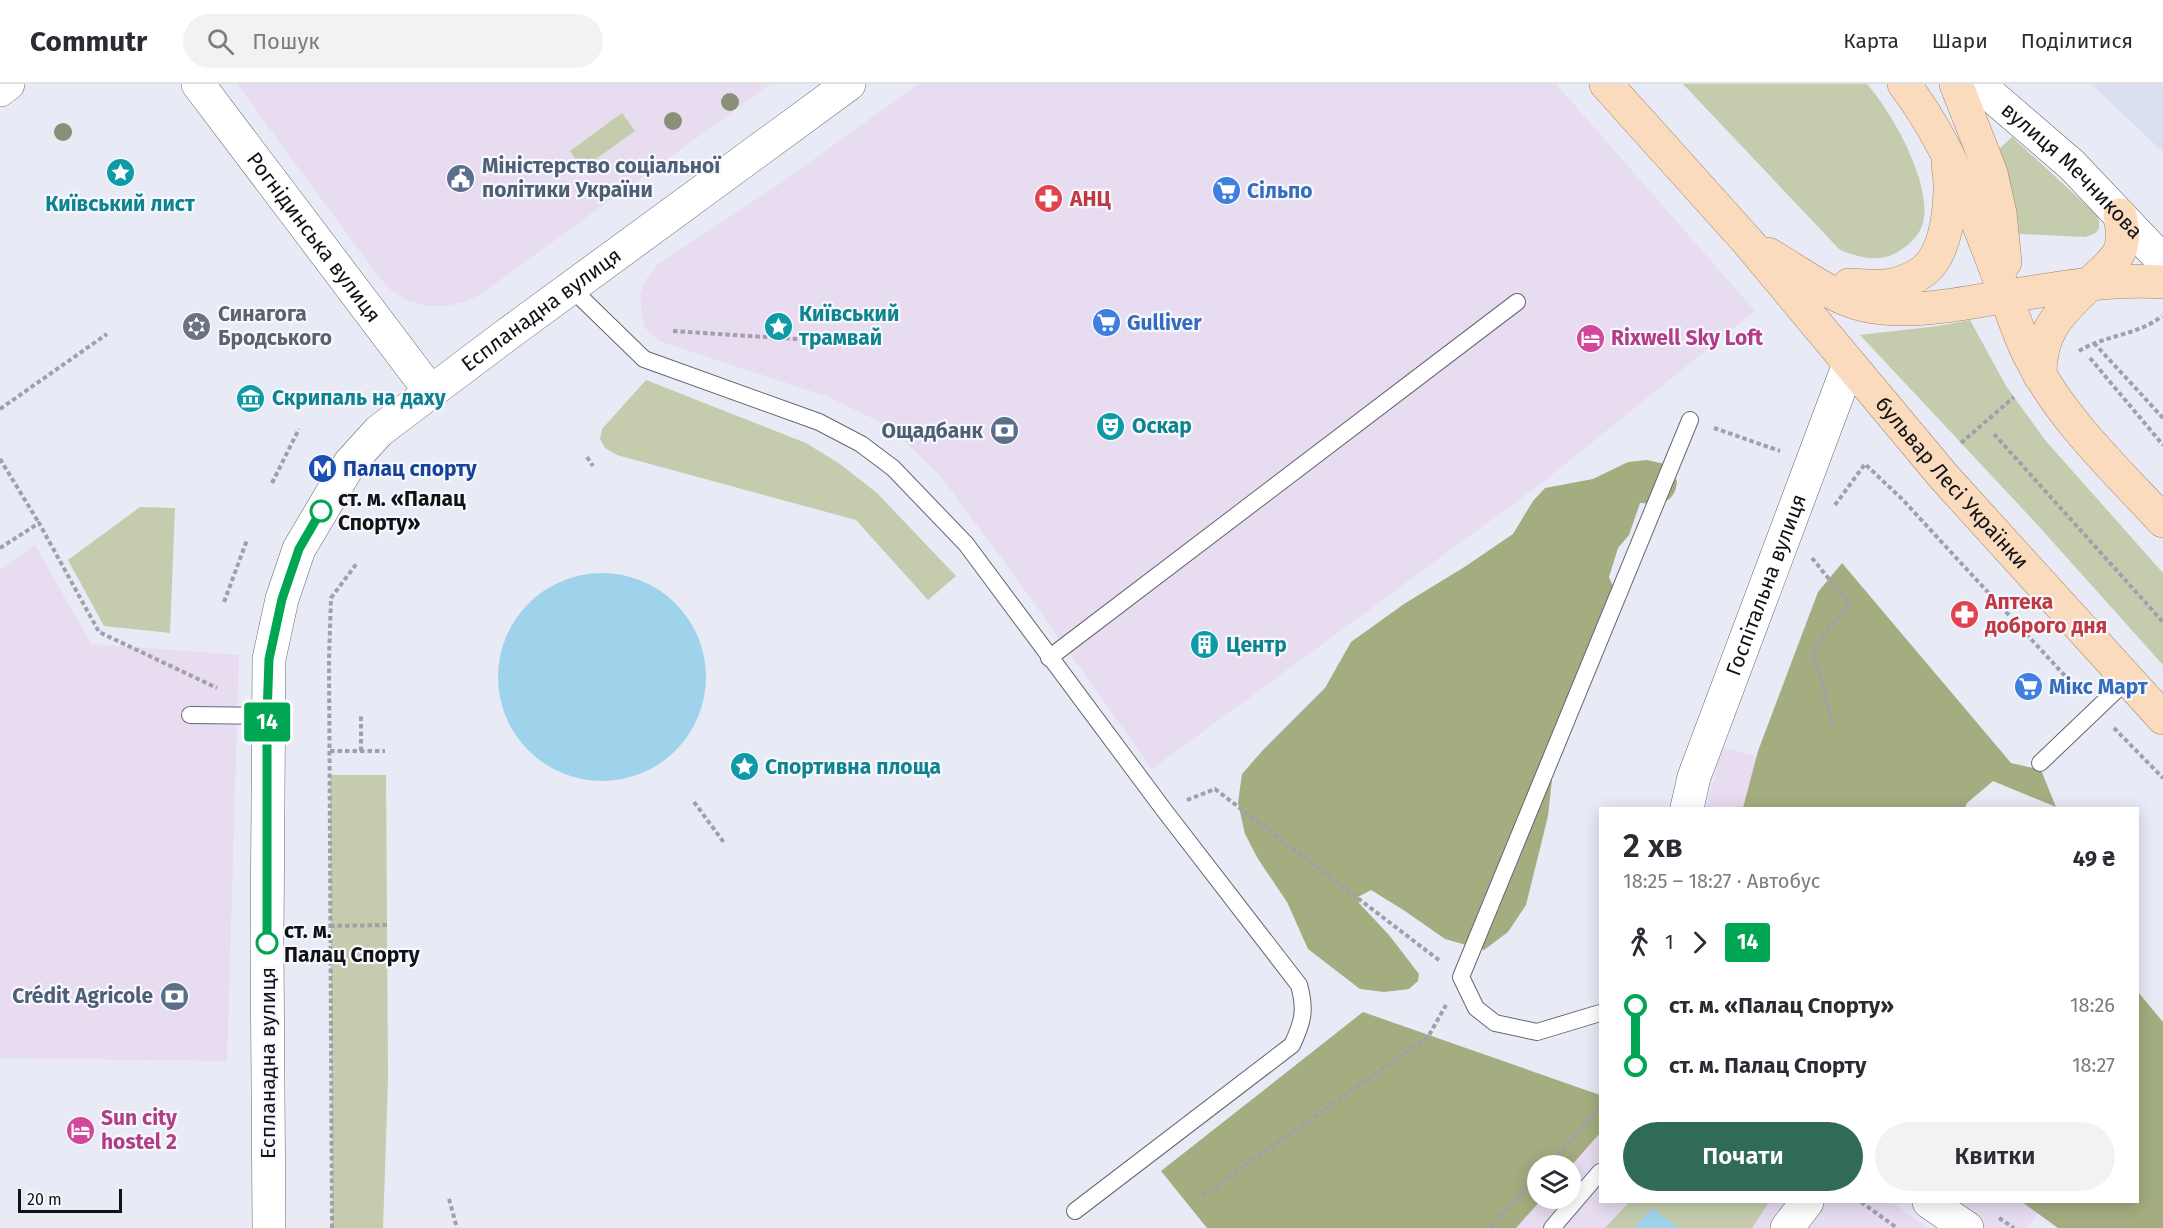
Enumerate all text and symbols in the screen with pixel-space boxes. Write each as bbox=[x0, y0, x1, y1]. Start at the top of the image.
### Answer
search box bbox=[183, 14, 603, 68]
text: Commutr bbox=[30, 25, 147, 58]
icon: search bbox=[204, 25, 237, 58]
text: Пошук bbox=[252, 28, 320, 55]
text: Карта bbox=[1843, 28, 1899, 54]
text: Шари bbox=[1932, 28, 1988, 54]
text: Поділитися bbox=[2021, 28, 2133, 54]
street label: вулиця Мечникова bbox=[1996, 97, 2148, 244]
street label: Рогнідинська вулиця bbox=[241, 147, 386, 328]
place label: Міністерство соціальної політики України bbox=[482, 153, 722, 203]
place icon: Київський лист bbox=[104, 157, 136, 189]
public building icon: Міністерство соціальної політики України bbox=[445, 162, 477, 194]
supermarket icon: Сільпо bbox=[1210, 175, 1242, 207]
place label: Сільпо bbox=[1247, 178, 1312, 204]
pharmacy icon: АНЦ bbox=[1033, 183, 1065, 215]
place label: АНЦ bbox=[1069, 186, 1111, 212]
place label: Київський лист bbox=[45, 191, 196, 217]
street label: Еспланадна вулиця bbox=[456, 242, 626, 377]
place label: Синагога Бродського bbox=[218, 301, 332, 351]
place label: Київський трамвай bbox=[799, 301, 899, 351]
supermarket icon: Gulliver bbox=[1090, 307, 1122, 339]
synagogue icon: Синагога Бродського bbox=[181, 310, 213, 342]
place icon: Київський трамвай bbox=[762, 310, 794, 342]
place label: Gulliver bbox=[1127, 310, 1202, 336]
hotel icon: Rixwell Sky Loft bbox=[1574, 322, 1606, 354]
place label: Rixwell Sky Loft bbox=[1611, 325, 1764, 351]
museum icon: Скрипаль на даху bbox=[235, 382, 267, 414]
place label: Скрипаль на даху bbox=[272, 385, 446, 411]
street label: бульвар Лесі Українки bbox=[1870, 391, 2034, 574]
theatre icon: Оскар bbox=[1095, 410, 1127, 442]
place label: Оскар bbox=[1132, 413, 1192, 439]
bank icon: Ощадбанк bbox=[988, 415, 1020, 447]
place label: Ощадбанк bbox=[881, 418, 983, 444]
metro station icon: Палац спорту bbox=[306, 453, 338, 485]
place label: Палац спорту bbox=[343, 456, 477, 482]
place label: ст. м. «Палац Спорту» bbox=[338, 486, 466, 536]
street label: Госпітальна вулиця bbox=[1720, 490, 1812, 679]
marker: ст. м. «Палац Спорту» bbox=[310, 500, 332, 522]
place label: Аптека доброго дня bbox=[1984, 589, 2107, 639]
pharmacy icon: Аптека доброго дня bbox=[1948, 598, 1980, 630]
building icon: Центр bbox=[1189, 629, 1221, 661]
place label: Центр bbox=[1226, 632, 1287, 658]
supermarket icon: Мікс Март bbox=[2012, 671, 2044, 703]
place label: Мікс Март bbox=[2049, 674, 2149, 700]
line badge: 14 bbox=[240, 702, 294, 742]
text: 14 bbox=[256, 709, 278, 735]
place icon: Спортивна площа bbox=[728, 751, 760, 783]
place label: Спортивна площа bbox=[765, 754, 941, 780]
text: 2 хв bbox=[1623, 826, 1683, 866]
text: 49 ₴ bbox=[2073, 845, 2115, 872]
text: 18:25 – 18:27 · Автобус bbox=[1623, 869, 1820, 893]
place label: ст. м. Палац Спорту bbox=[284, 918, 420, 968]
icon: walk bbox=[1623, 926, 1656, 959]
icon: forward bbox=[1683, 926, 1716, 959]
text: 14 bbox=[1737, 929, 1758, 955]
text: 1 bbox=[1665, 930, 1674, 954]
marker: ст. м. Палац Спорту bbox=[256, 932, 278, 954]
street label: Еспланадна вулиця bbox=[255, 967, 281, 1159]
bank icon: Crédit Agricole bbox=[158, 980, 190, 1012]
place label: Crédit Agricole bbox=[12, 983, 153, 1009]
text: ст. м. «Палац Спорту» bbox=[1669, 992, 1894, 1019]
text: 18:26 bbox=[2070, 993, 2115, 1017]
text: ст. м. Палац Спорту bbox=[1669, 1052, 1866, 1079]
text: 18:27 bbox=[2072, 1053, 2115, 1077]
place label: Sun city hostel 2 bbox=[101, 1105, 177, 1155]
hotel icon: Sun city hostel 2 bbox=[64, 1114, 96, 1146]
button: Почати bbox=[1623, 1122, 1863, 1191]
button: Квитки bbox=[1875, 1122, 2115, 1191]
map controls bbox=[1527, 1155, 1581, 1209]
button: layers bbox=[1527, 1155, 1581, 1209]
scale bar bbox=[18, 1186, 122, 1214]
text: 20 m bbox=[27, 1190, 62, 1209]

